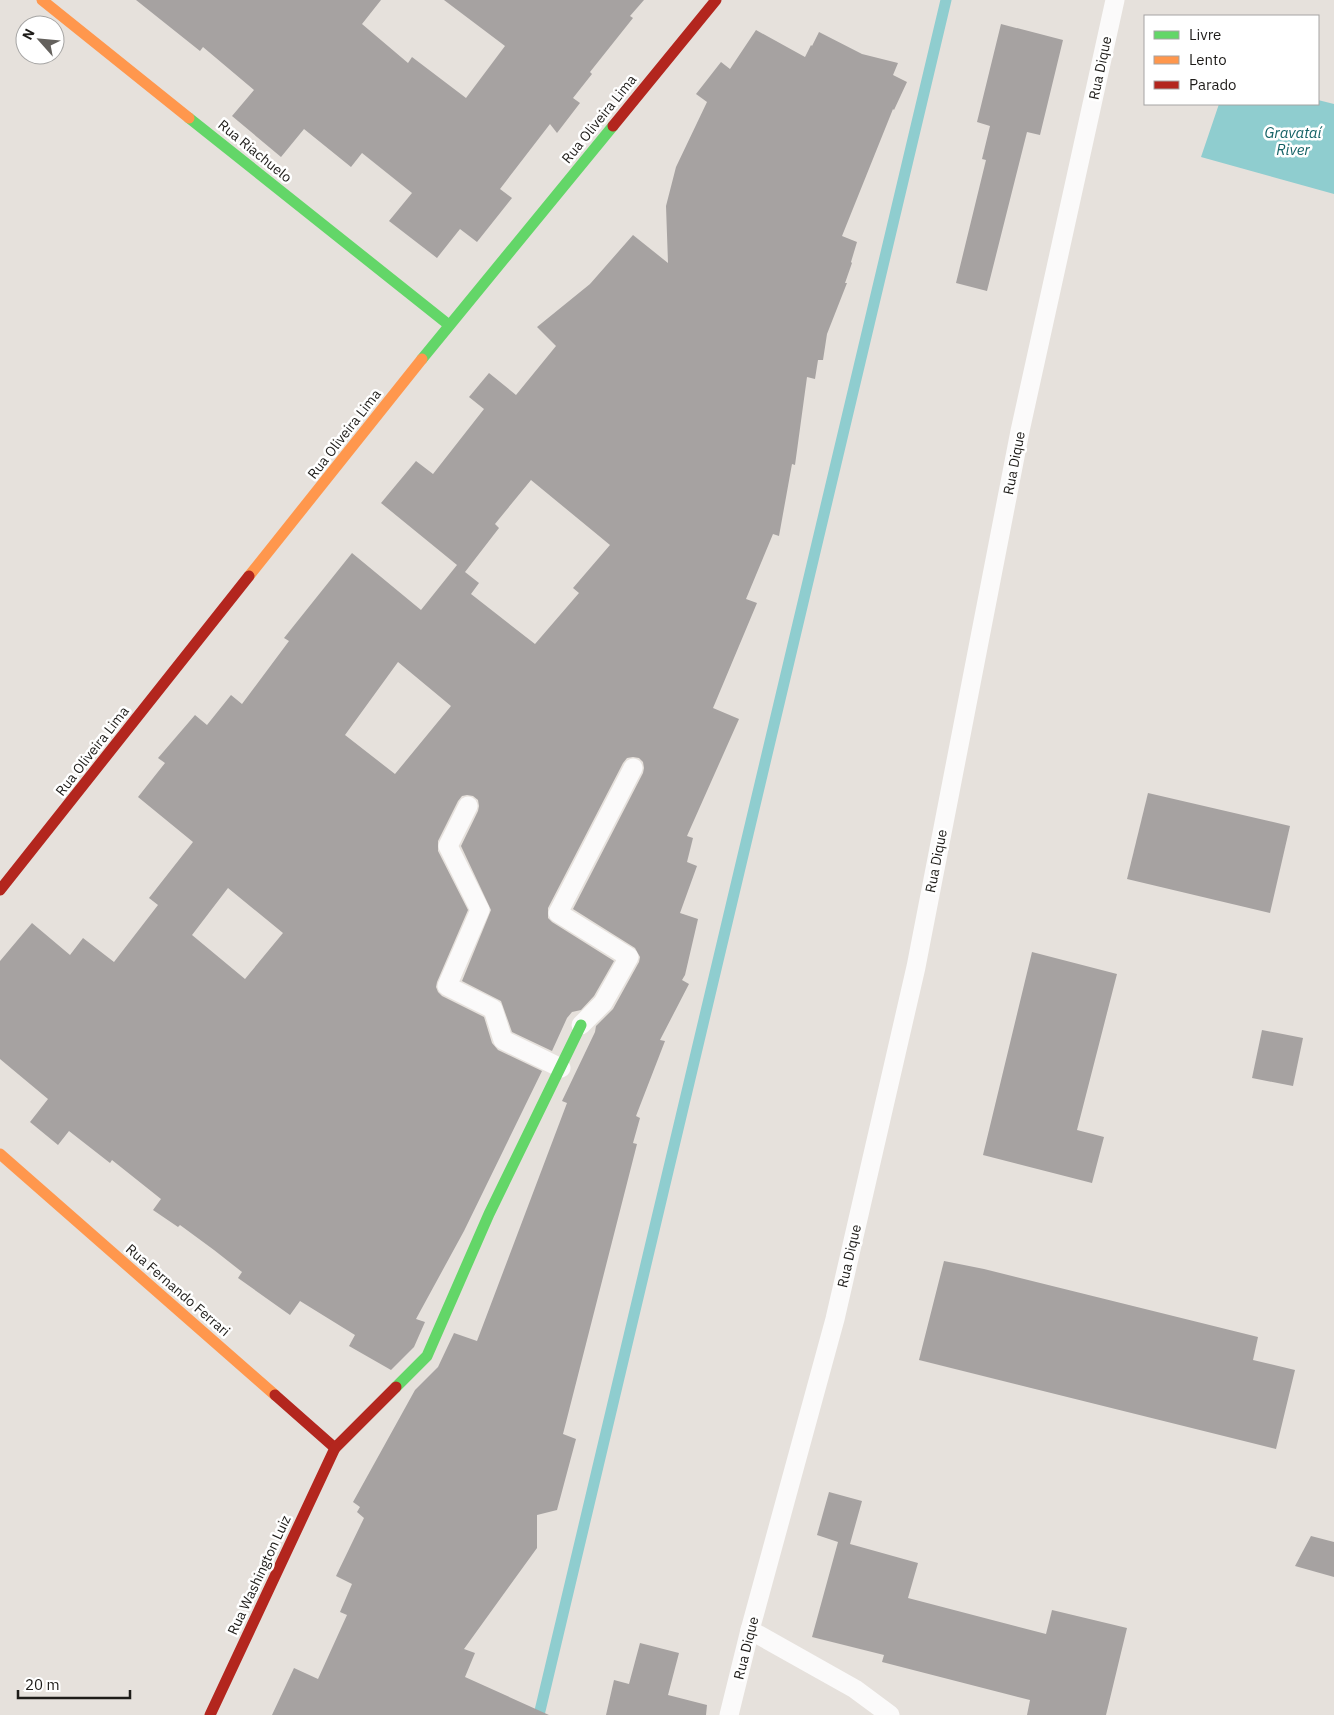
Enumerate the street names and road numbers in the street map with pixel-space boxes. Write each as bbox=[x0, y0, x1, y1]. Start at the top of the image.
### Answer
street label: Rua Dique bbox=[1085, 34, 1116, 101]
street label: Rua Oliveira Lima bbox=[558, 71, 641, 167]
street label: Rua Riachuelo bbox=[214, 116, 296, 186]
street label: Rua Oliveira Lima bbox=[303, 385, 385, 482]
street label: Rua Dique bbox=[999, 429, 1029, 496]
street label: Rua Oliveira Lima bbox=[51, 702, 133, 799]
street label: Rua Dique bbox=[921, 827, 951, 894]
street label: Rua Dique bbox=[833, 1222, 865, 1289]
street label: Rua Fernando Ferrari bbox=[122, 1240, 234, 1340]
street label: Rua Washington Luiz bbox=[223, 1512, 295, 1638]
street label: Rua Dique bbox=[729, 1614, 763, 1681]

